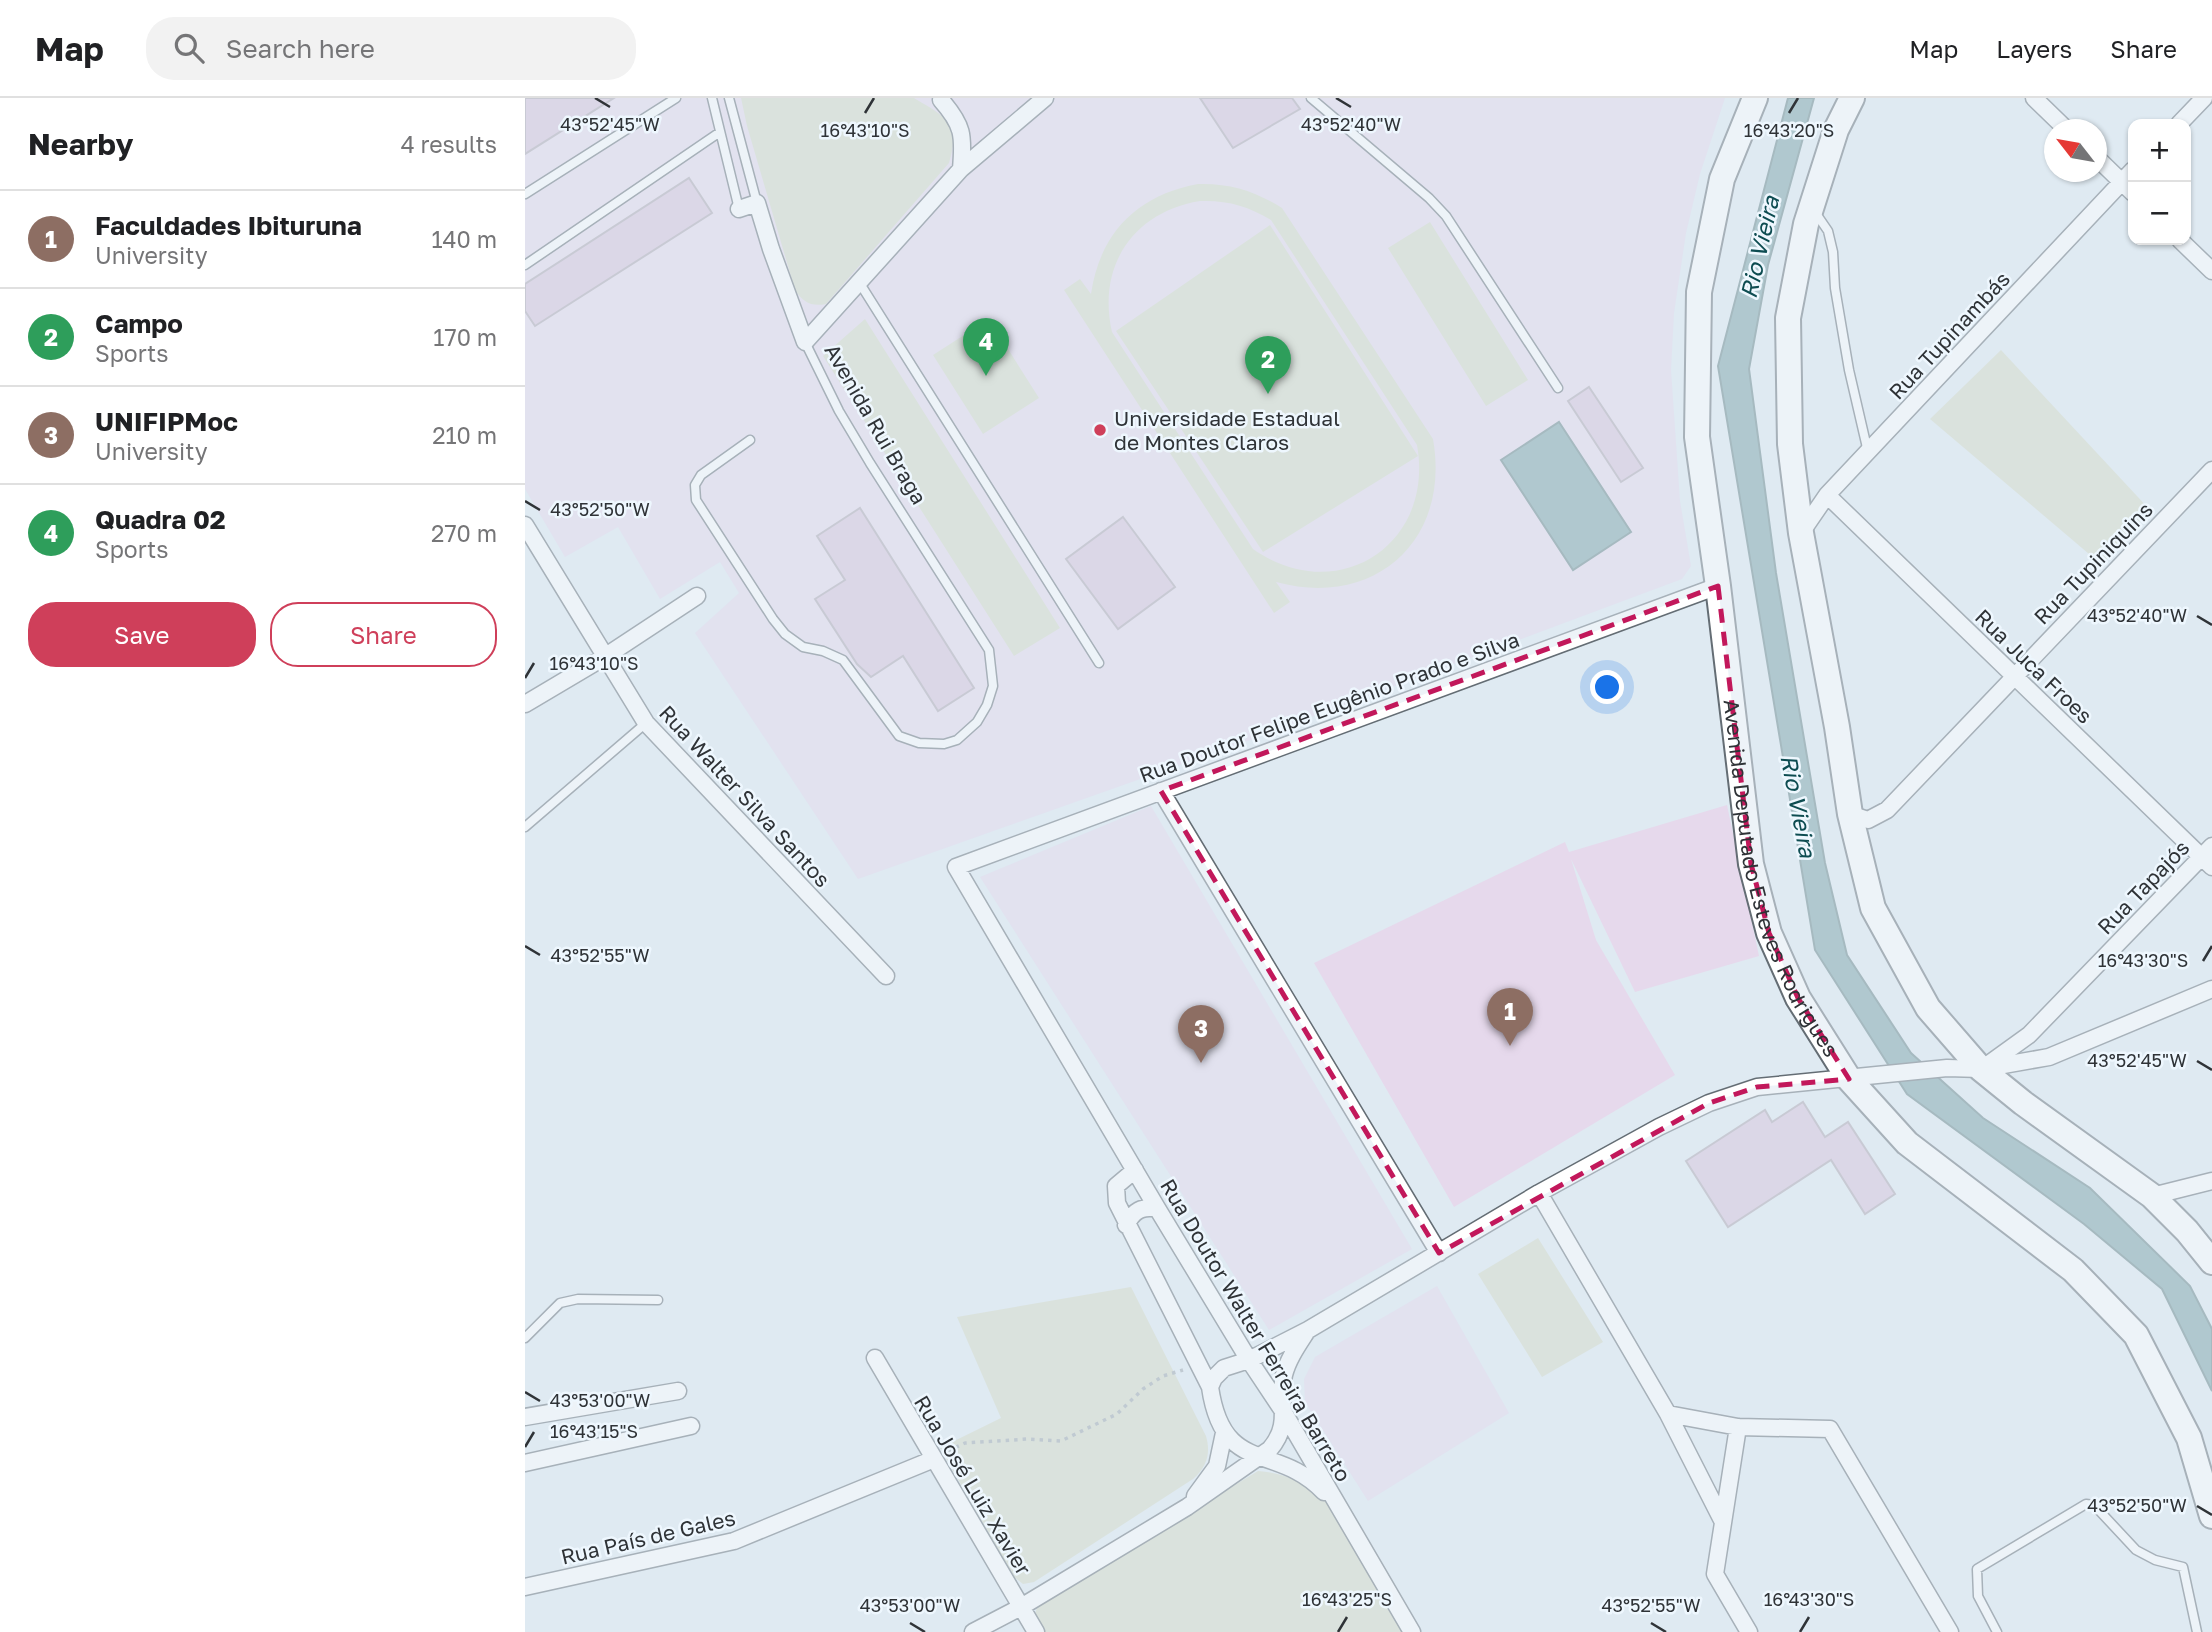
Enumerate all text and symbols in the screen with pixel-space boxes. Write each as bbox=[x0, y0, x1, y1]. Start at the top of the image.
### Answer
search box bbox=[146, 17, 636, 80]
text: Map bbox=[35, 29, 104, 68]
icon: search bbox=[170, 29, 208, 67]
text: Search here bbox=[226, 33, 375, 64]
text: Map bbox=[1909, 34, 1958, 63]
text: Layers bbox=[1996, 34, 2072, 63]
text: Share bbox=[2110, 34, 2177, 63]
text: 43°52'45"W bbox=[560, 113, 660, 135]
text: 43°52'40"W bbox=[1301, 113, 1401, 135]
text: 16°43'10"S bbox=[821, 119, 909, 141]
text: 16°43'20"S bbox=[1744, 119, 1834, 141]
north arrow bbox=[2044, 119, 2107, 182]
map controls bbox=[2128, 119, 2191, 245]
button: + bbox=[2128, 119, 2191, 182]
text: Nearby bbox=[28, 126, 133, 162]
text: 4 results bbox=[401, 130, 497, 158]
button: − bbox=[2128, 182, 2191, 245]
water label: Rio Vieira bbox=[1734, 192, 1785, 301]
text: Faculdades Ibituruna bbox=[95, 210, 362, 241]
text: 1 bbox=[45, 225, 57, 253]
text: 140 m bbox=[431, 225, 497, 253]
text: University bbox=[95, 241, 208, 269]
street label: Rua Tupinambás bbox=[1883, 266, 2015, 404]
text: Campo bbox=[95, 308, 183, 339]
pin: 4 bbox=[963, 318, 1009, 376]
text: 2 bbox=[44, 323, 58, 351]
text: 170 m bbox=[433, 323, 497, 351]
pin: 2 bbox=[1245, 336, 1291, 394]
text: Sports bbox=[95, 339, 169, 367]
street label: Avenida Rui Braga bbox=[819, 339, 933, 509]
place label: Universidade Estadual de Montes Claros bbox=[1114, 405, 1340, 455]
text: UNIFIPMoc bbox=[95, 406, 238, 437]
text: 3 bbox=[44, 421, 58, 449]
text: 210 m bbox=[432, 421, 497, 449]
marker: Universidade Estadual de Montes Claros bbox=[1092, 422, 1108, 438]
text: University bbox=[95, 437, 208, 465]
street label: Rua Tupiniquins bbox=[2028, 496, 2158, 630]
text: 43°52'50"W bbox=[550, 498, 650, 520]
text: Quadra 02 bbox=[95, 504, 226, 535]
text: 4 bbox=[44, 519, 58, 547]
text: 270 m bbox=[431, 519, 497, 547]
text: Sports bbox=[95, 535, 169, 563]
button: Save bbox=[28, 602, 256, 667]
button: Share bbox=[270, 602, 497, 667]
street label: Rua Juca Froes bbox=[1970, 604, 2098, 728]
text: 43°52'40"W bbox=[2087, 604, 2187, 626]
street label: Rua Doutor Felipe Eugênio Prado e Silva bbox=[1135, 626, 1523, 788]
text: 16°43'10"S bbox=[550, 652, 638, 674]
your location bbox=[1590, 670, 1624, 704]
street label: Avenida Deputado Esteves Rodrigues bbox=[1719, 698, 1845, 1061]
street label: Rua Walter Silva Santos bbox=[654, 700, 836, 892]
water label: Rio Vieira bbox=[1775, 752, 1823, 861]
street label: Rua Tapajós bbox=[2092, 835, 2194, 939]
text: 43°52'55"W bbox=[551, 944, 649, 966]
text: 16°43'30"S bbox=[2098, 949, 2188, 971]
pin: 1 bbox=[1487, 988, 1533, 1046]
pin: 3 bbox=[1178, 1005, 1224, 1063]
text: 43°52'45"W bbox=[2087, 1049, 2187, 1071]
street label: Rua Doutor Walter Ferreira Barreto bbox=[1155, 1174, 1357, 1486]
text: 43°53'00"W bbox=[550, 1389, 650, 1411]
street label: Rua José Luiz Xavier bbox=[909, 1390, 1037, 1580]
text: 16°43'15"S bbox=[550, 1420, 638, 1442]
text: 43°52'50"W bbox=[2087, 1494, 2187, 1516]
street label: Rua País de Gales bbox=[558, 1504, 738, 1570]
text: 16°43'25"S bbox=[1302, 1588, 1392, 1610]
text: 16°43'30"S bbox=[1764, 1588, 1854, 1610]
text: 43°53'00"W bbox=[860, 1594, 960, 1616]
text: 43°52'55"W bbox=[1602, 1594, 1700, 1616]

